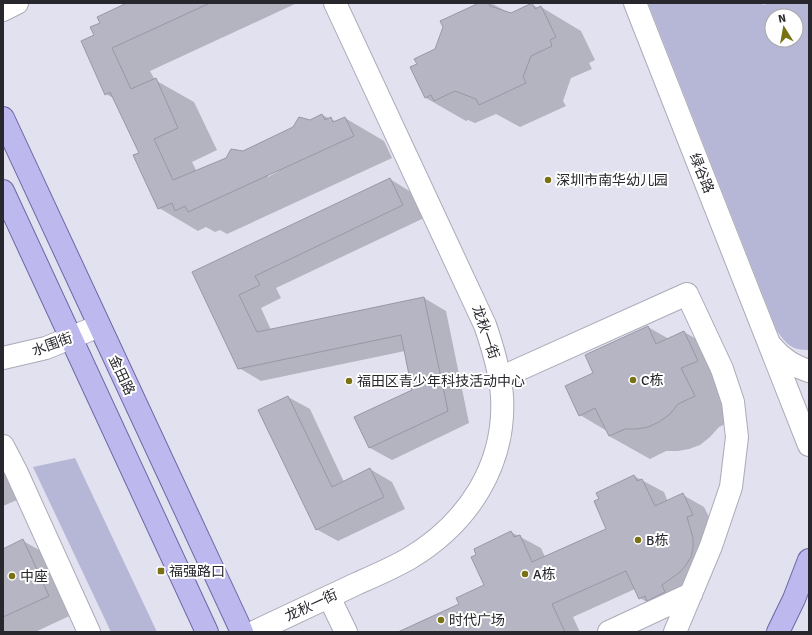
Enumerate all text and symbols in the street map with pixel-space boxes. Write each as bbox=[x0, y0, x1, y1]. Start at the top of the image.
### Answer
north arrow bbox=[764, 8, 804, 48]
text: N bbox=[777, 12, 787, 26]
street label: 绿谷路 bbox=[686, 151, 717, 196]
place label: 深圳市南华幼儿园 bbox=[556, 172, 668, 189]
marker: 深圳市南华幼儿园 bbox=[543, 175, 553, 185]
street label: 龙秋一街 bbox=[468, 303, 503, 361]
street label: 水围街 bbox=[30, 329, 75, 360]
street label: 金田路 bbox=[105, 353, 138, 398]
place label: C栋 bbox=[641, 372, 663, 389]
place label: 福田区青少年科技活动中心 bbox=[357, 373, 525, 390]
marker: C栋 bbox=[628, 375, 638, 385]
marker: 福田区青少年科技活动中心 bbox=[344, 376, 354, 386]
place label: B栋 bbox=[646, 532, 668, 549]
marker: B栋 bbox=[633, 535, 643, 545]
place label: 福强路口 bbox=[169, 563, 225, 580]
marker: 福强路口 bbox=[156, 566, 166, 576]
place label: A栋 bbox=[533, 566, 556, 583]
place label: 中座 bbox=[20, 568, 48, 585]
marker: A栋 bbox=[520, 569, 530, 579]
marker: 中座 bbox=[7, 571, 17, 581]
street label: 龙秋一街 bbox=[282, 586, 340, 625]
place label: 时代广场 bbox=[449, 612, 505, 629]
marker: 时代广场 bbox=[436, 615, 446, 625]

